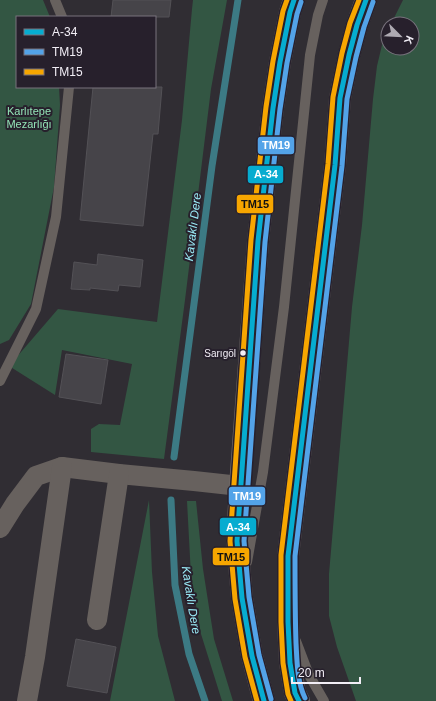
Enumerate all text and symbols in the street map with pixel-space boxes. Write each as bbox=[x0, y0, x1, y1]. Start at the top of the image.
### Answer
legend bbox=[16, 16, 156, 88]
north arrow bbox=[380, 16, 420, 56]
text: A-34 bbox=[52, 25, 78, 39]
text: K bbox=[402, 34, 416, 46]
text: TM19 bbox=[52, 45, 83, 59]
text: TM15 bbox=[52, 65, 83, 79]
park label: Karlıtepe Mezarlığı bbox=[6, 105, 52, 130]
line badge: TM19 bbox=[257, 136, 295, 155]
text: TM19 bbox=[262, 139, 290, 151]
line badge: A-34 bbox=[247, 165, 284, 184]
text: A-34 bbox=[254, 168, 279, 180]
water label: Kavaklı Dere bbox=[182, 192, 204, 262]
line badge: TM15 bbox=[236, 194, 274, 214]
text: TM15 bbox=[241, 198, 269, 210]
place label: Sarıgöl bbox=[204, 348, 236, 359]
marker: Sarıgöl bbox=[238, 348, 248, 358]
line badge: TM19 bbox=[228, 486, 266, 506]
text: TM19 bbox=[233, 490, 261, 502]
line badge: A-34 bbox=[219, 517, 257, 536]
text: A-34 bbox=[226, 521, 251, 533]
line badge: TM15 bbox=[212, 547, 250, 566]
text: TM15 bbox=[217, 551, 245, 563]
water label: Kavaklı Dere bbox=[179, 565, 203, 635]
scale bar bbox=[292, 659, 360, 685]
text: 20 m bbox=[298, 666, 325, 680]

